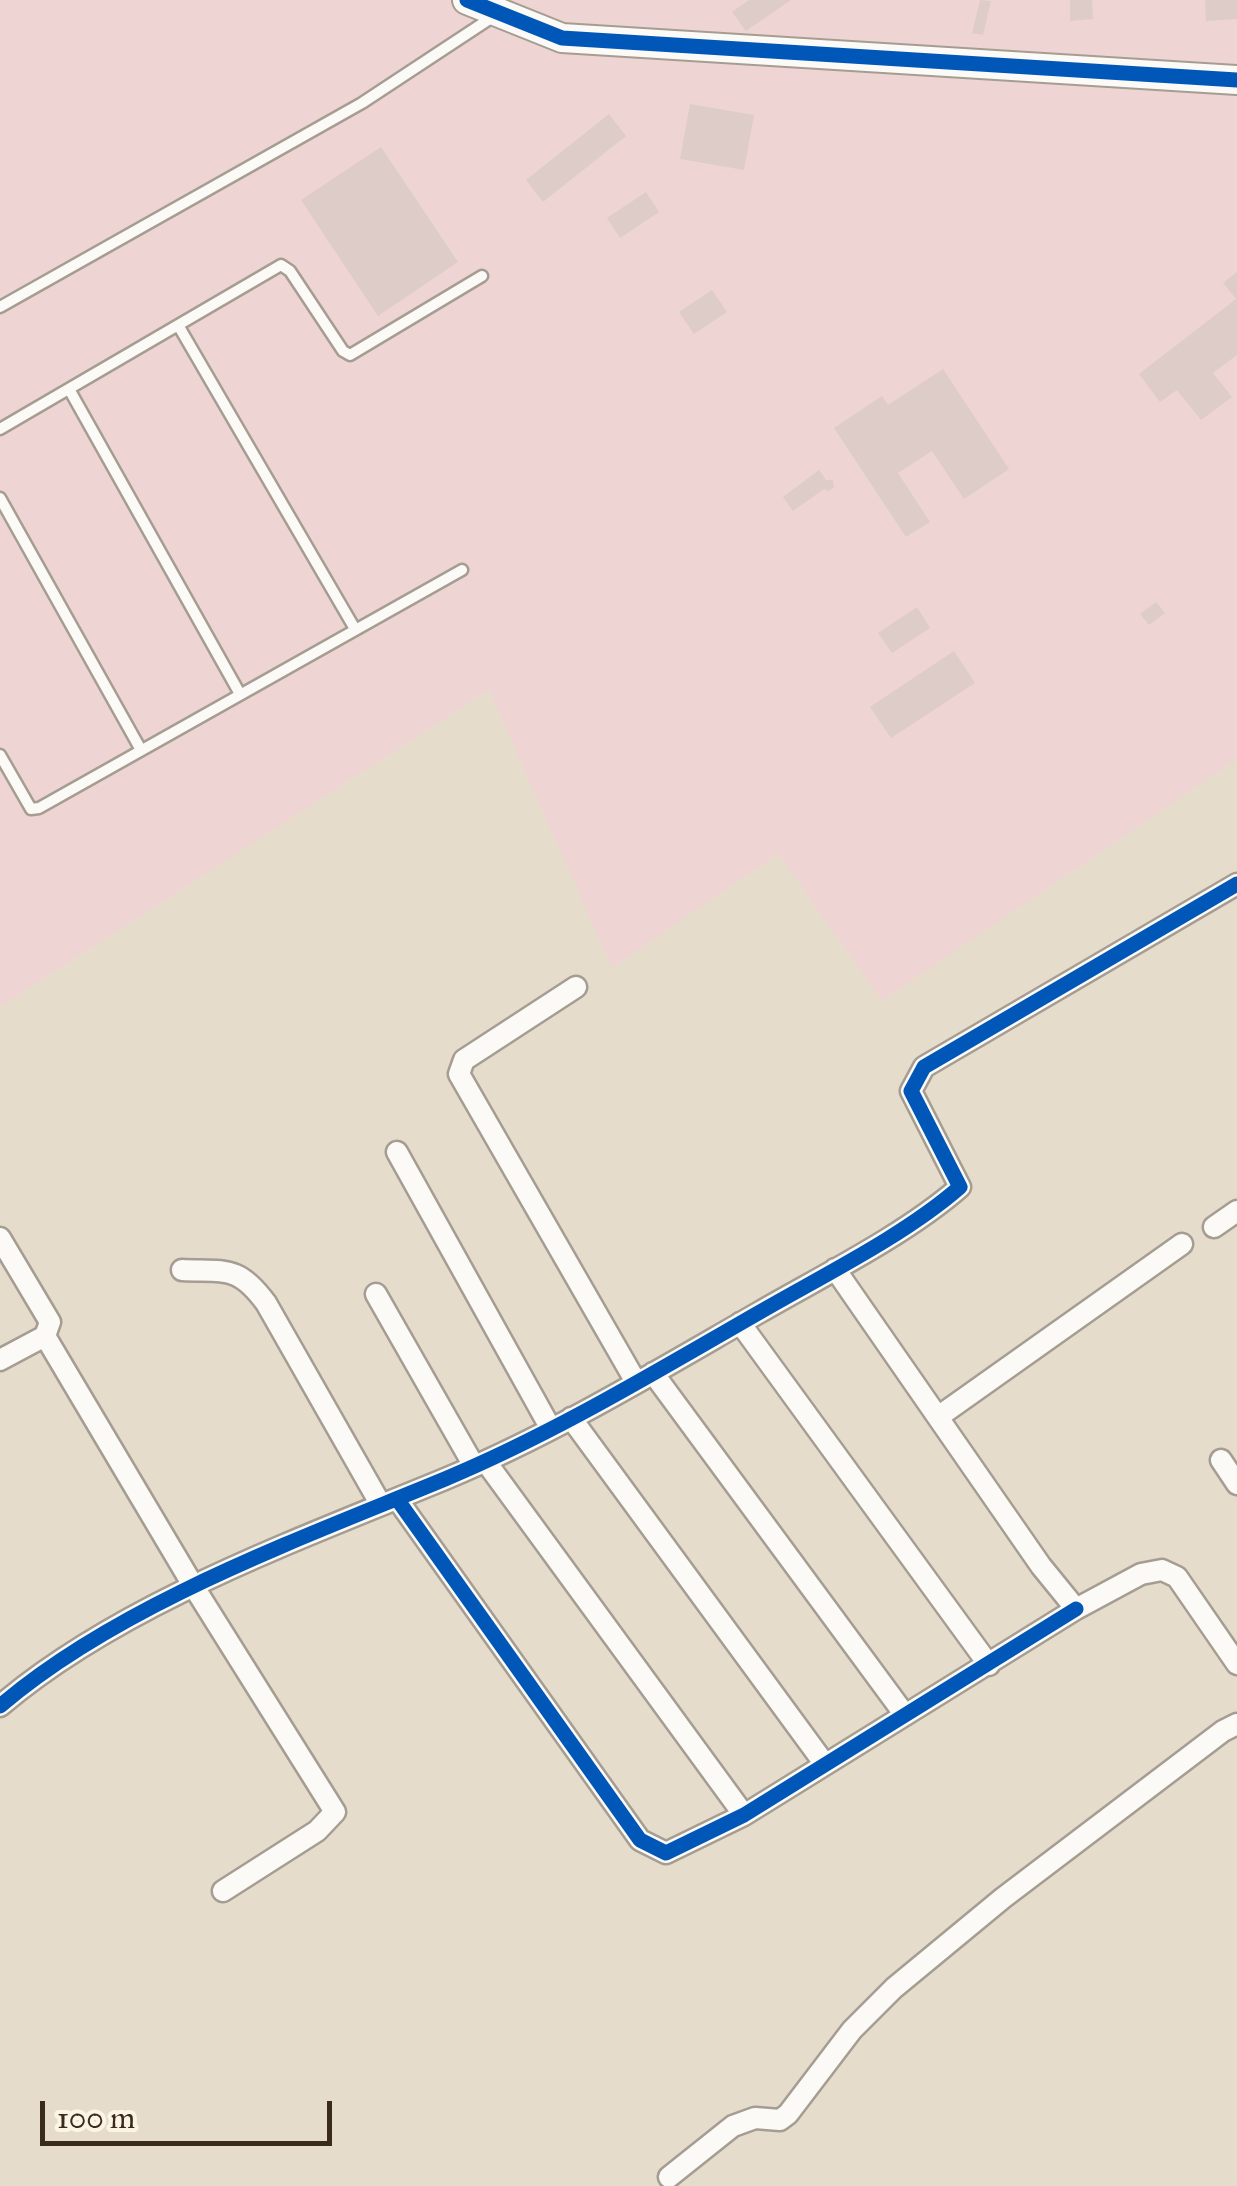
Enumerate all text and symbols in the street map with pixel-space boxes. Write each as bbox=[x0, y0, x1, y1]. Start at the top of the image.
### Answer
scale bar bbox=[45, 2081, 338, 2143]
text: 100 m bbox=[57, 2100, 135, 2136]

